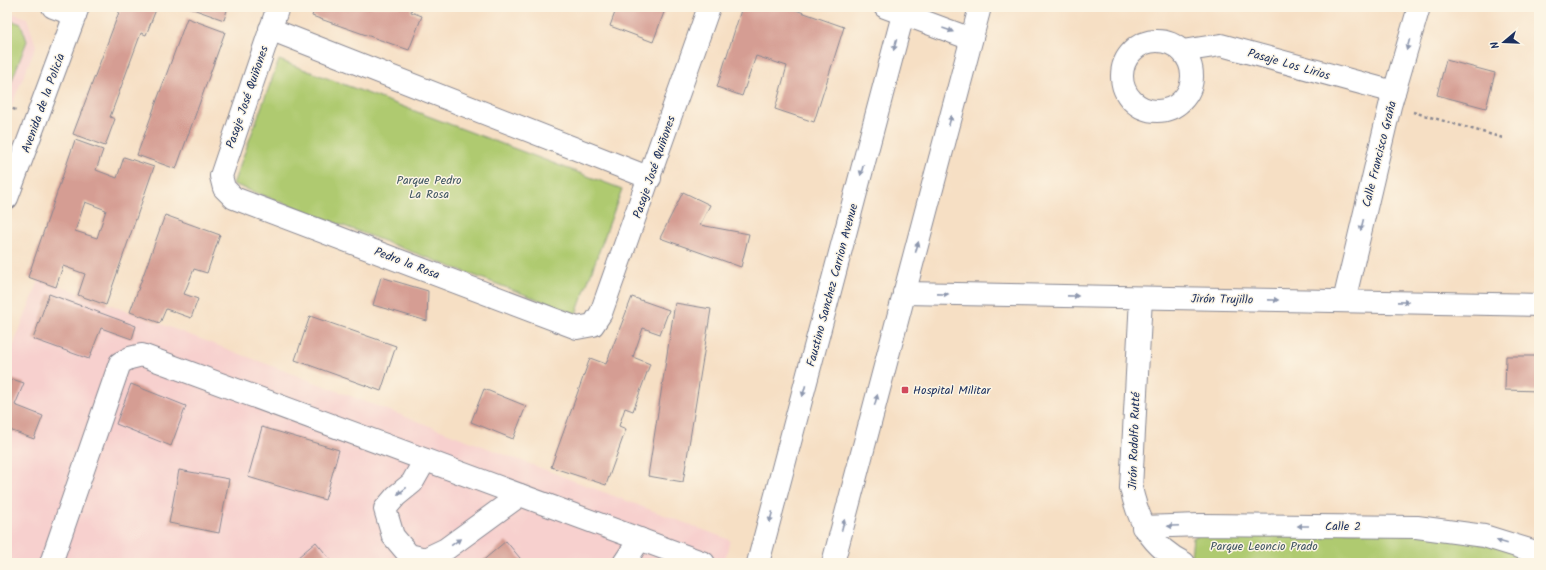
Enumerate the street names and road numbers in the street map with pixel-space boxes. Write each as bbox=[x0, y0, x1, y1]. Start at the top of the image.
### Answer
street label: Pasaje José Quiñones bbox=[221, 43, 274, 151]
street label: Pasaje Los Lirios bbox=[1245, 44, 1332, 85]
street label: Avenida de la Policía bbox=[17, 50, 70, 156]
street label: Calle Francisco Graña bbox=[1357, 99, 1402, 209]
street label: Pasaje José Quiñones bbox=[628, 113, 681, 221]
street label: Faustino Sanchez Carrion Avenue bbox=[802, 201, 864, 369]
street label: Pedro la Rosa bbox=[371, 242, 443, 285]
street label: Jirón Trujillo bbox=[1191, 289, 1253, 310]
street label: Jirón Rodolfo Rutté bbox=[1123, 391, 1146, 490]
street label: Calle 2 bbox=[1325, 517, 1361, 536]

